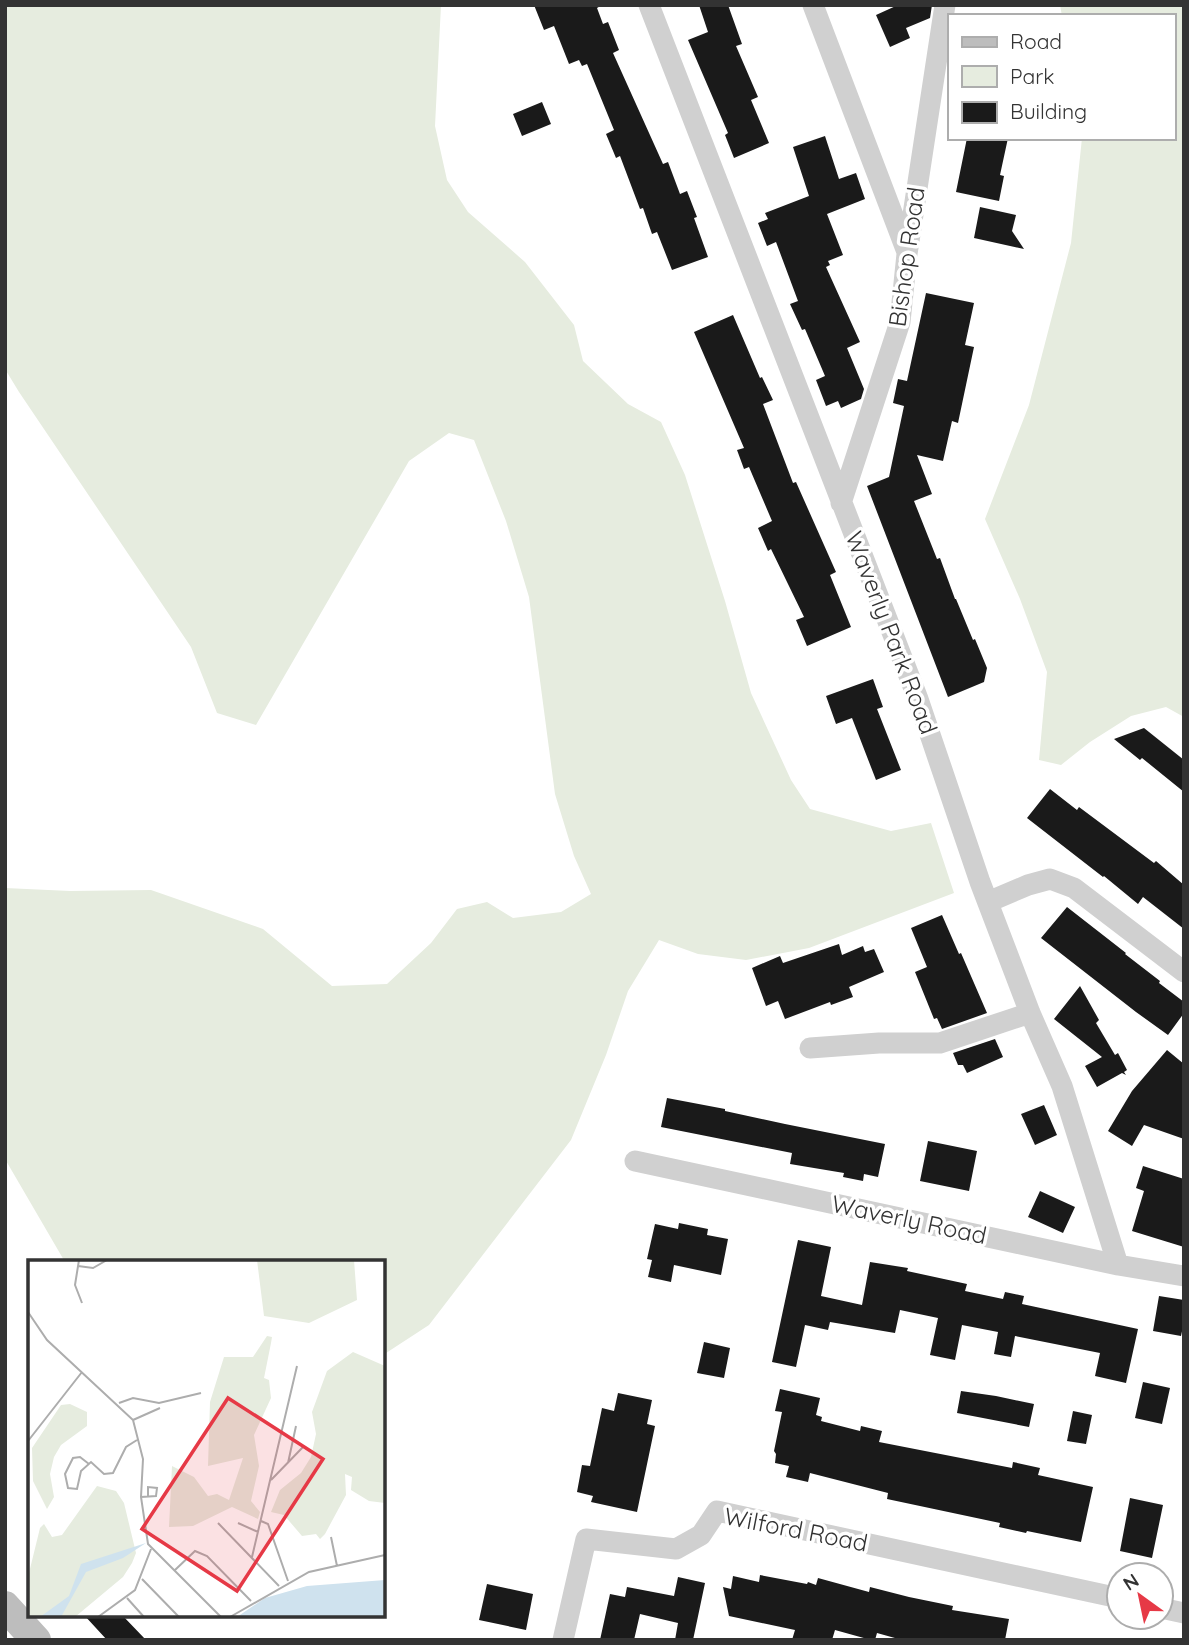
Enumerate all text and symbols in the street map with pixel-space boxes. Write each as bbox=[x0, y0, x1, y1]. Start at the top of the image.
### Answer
legend bbox=[948, 14, 1175, 140]
text: Road bbox=[1010, 28, 1062, 54]
text: Park bbox=[1010, 63, 1054, 89]
text: Building bbox=[1010, 98, 1087, 124]
street label: Bishop Road bbox=[881, 185, 931, 329]
street label: Waverly Park Road bbox=[839, 527, 944, 738]
street label: Waverly Road bbox=[829, 1188, 989, 1250]
inset map bbox=[28, 1260, 385, 1617]
street label: Wilford Road bbox=[722, 1500, 870, 1558]
north arrow bbox=[1105, 1561, 1175, 1631]
text: N bbox=[1118, 1568, 1143, 1596]

